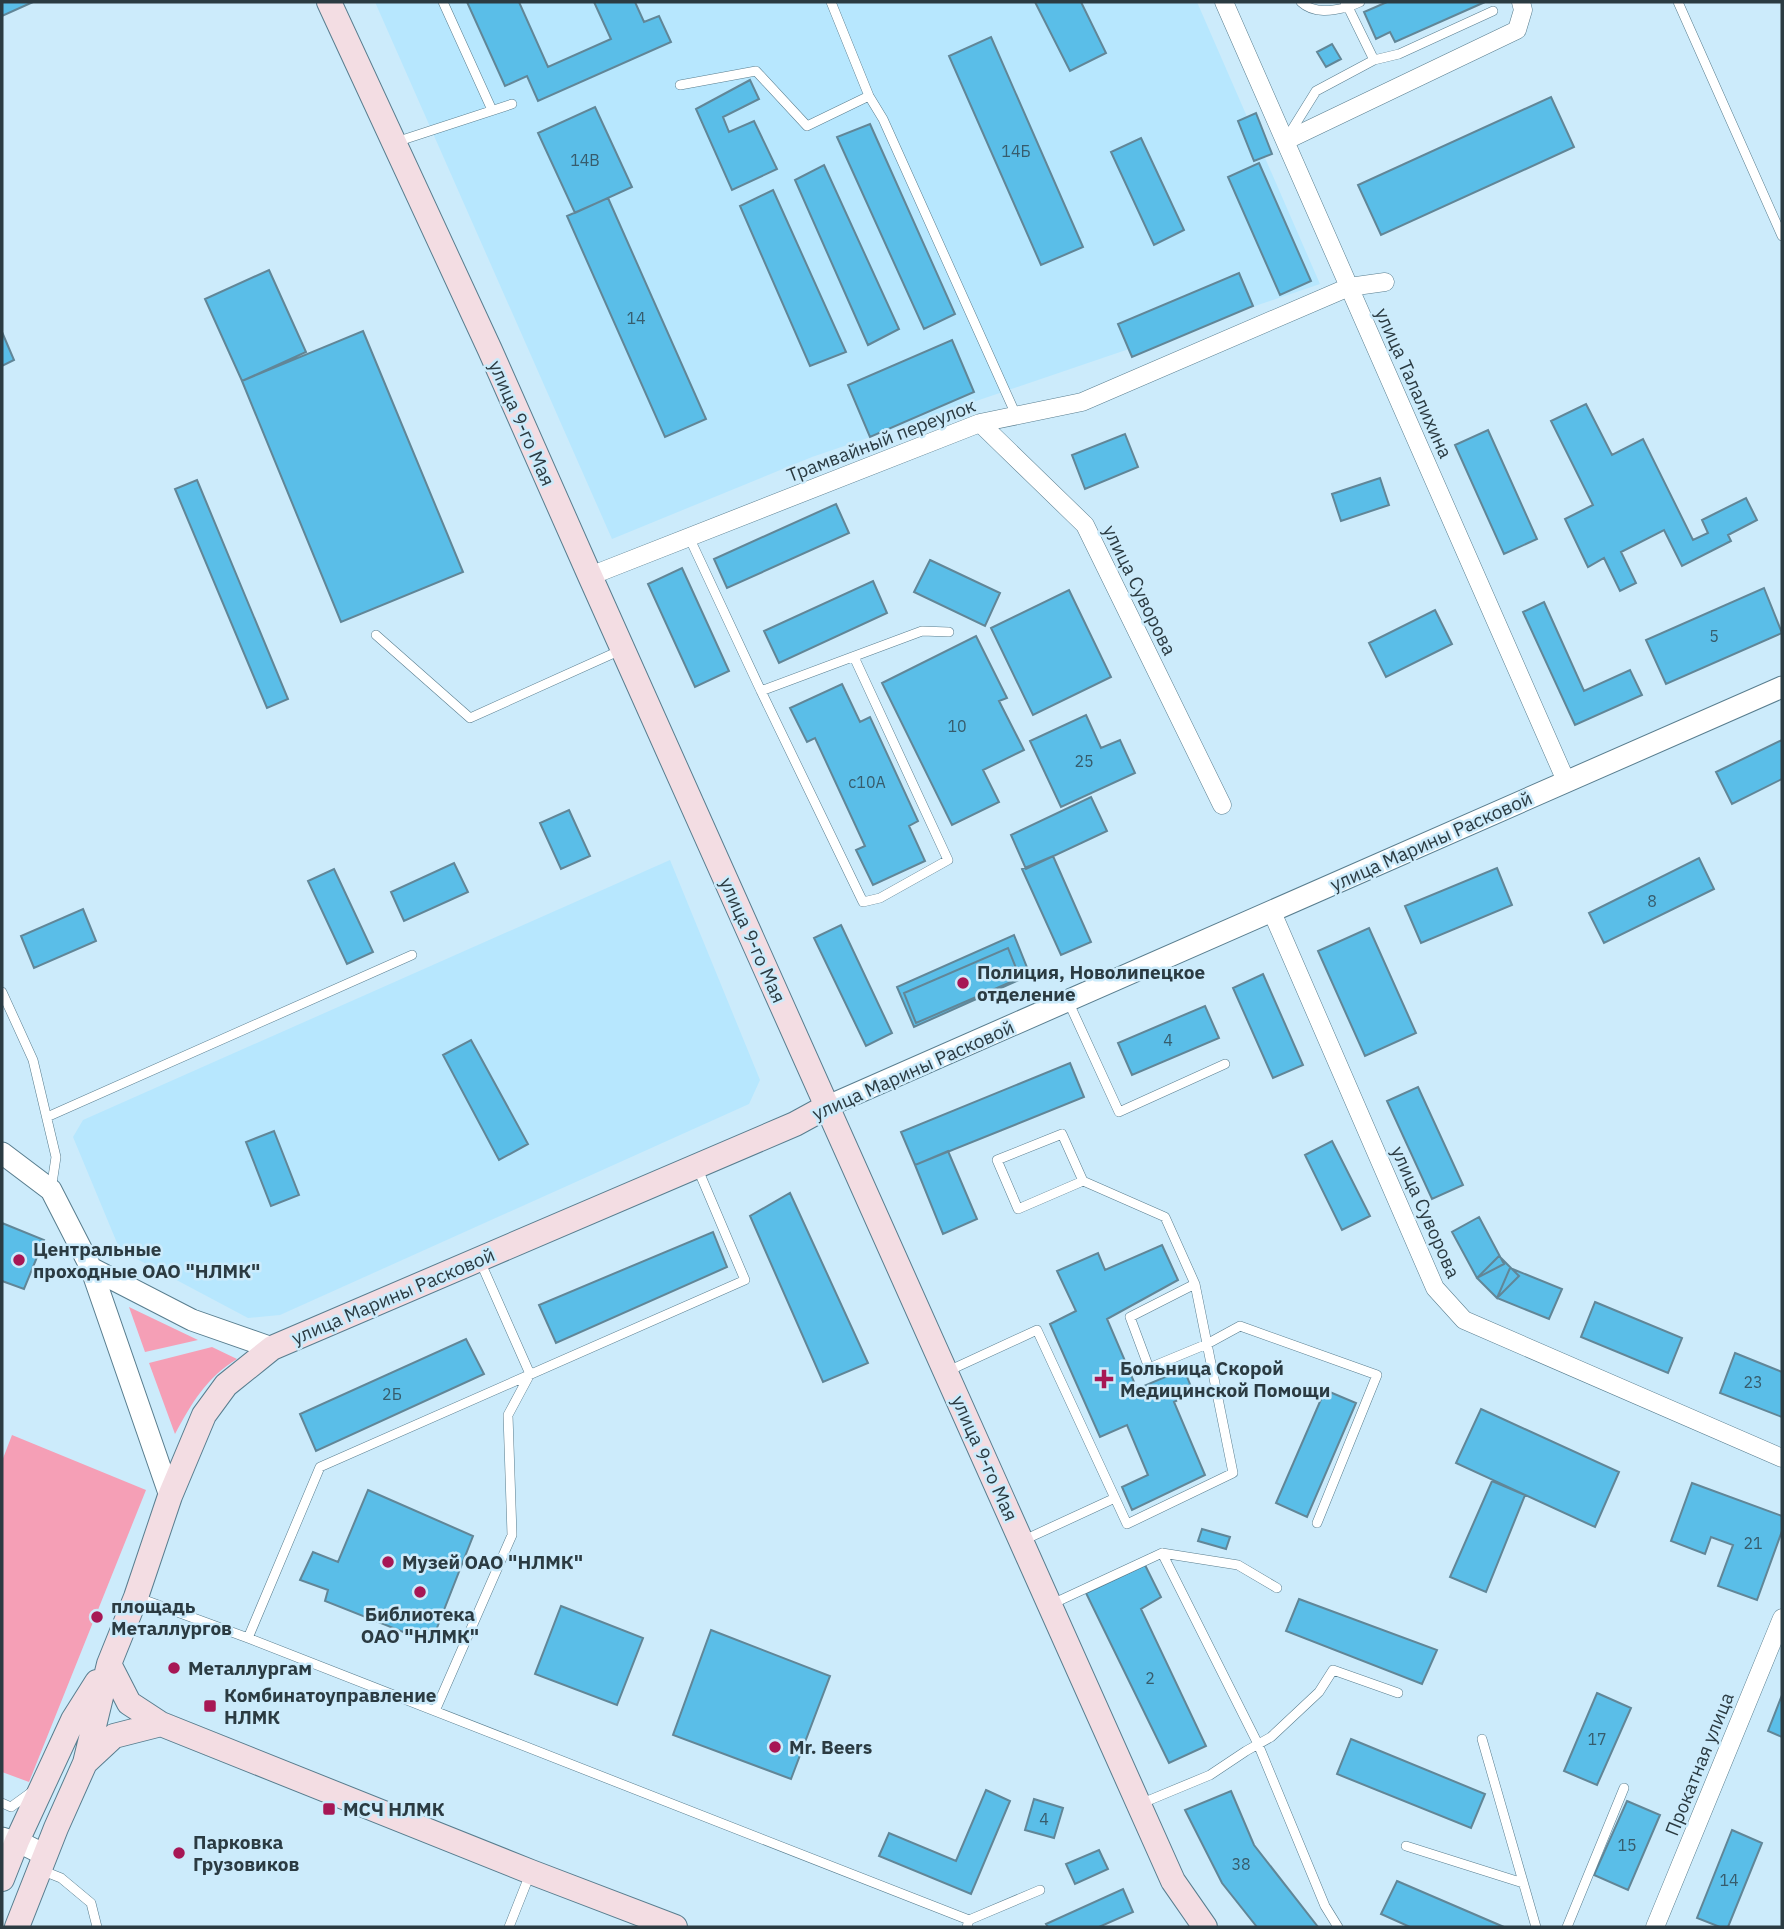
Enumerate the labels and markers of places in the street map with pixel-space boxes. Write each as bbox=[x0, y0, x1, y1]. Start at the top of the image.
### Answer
place label: Полиция, Новолипецкое отделение bbox=[977, 960, 1205, 1006]
marker: Полиция, Новолипецкое отделение bbox=[955, 975, 971, 991]
place label: Центральные проходные ОАО "НЛМК" bbox=[33, 1237, 260, 1283]
marker: Центральные проходные ОАО "НЛМК" bbox=[11, 1252, 27, 1268]
place label: Больница Скорой Медицинской Помощи bbox=[1120, 1356, 1330, 1402]
marker: Больница Скорой Медицинской Помощи bbox=[1094, 1369, 1114, 1389]
place label: Музей ОАО "НЛМК" bbox=[402, 1550, 583, 1574]
marker: Музей ОАО "НЛМК" bbox=[380, 1554, 396, 1570]
marker: Библиотека ОАО "НЛМК" bbox=[412, 1584, 428, 1600]
place label: площадь Металлургов bbox=[111, 1594, 232, 1640]
place label: Библиотека ОАО "НЛМК" bbox=[361, 1602, 479, 1648]
marker: площадь Металлургов bbox=[89, 1609, 105, 1625]
place label: Металлургам bbox=[188, 1656, 312, 1680]
marker: Металлургам bbox=[166, 1660, 182, 1676]
place label: Комбинатоуправление НЛМК bbox=[224, 1683, 436, 1729]
marker: Комбинатоуправление НЛМК bbox=[202, 1698, 218, 1714]
place label: Mr. Beers bbox=[789, 1735, 872, 1759]
marker: Mr. Beers bbox=[767, 1739, 783, 1755]
place label: МСЧ НЛМК bbox=[343, 1797, 445, 1821]
marker: МСЧ НЛМК bbox=[321, 1801, 337, 1817]
place label: Парковка Грузовиков bbox=[193, 1830, 299, 1876]
marker: Парковка Грузовиков bbox=[171, 1845, 187, 1861]

